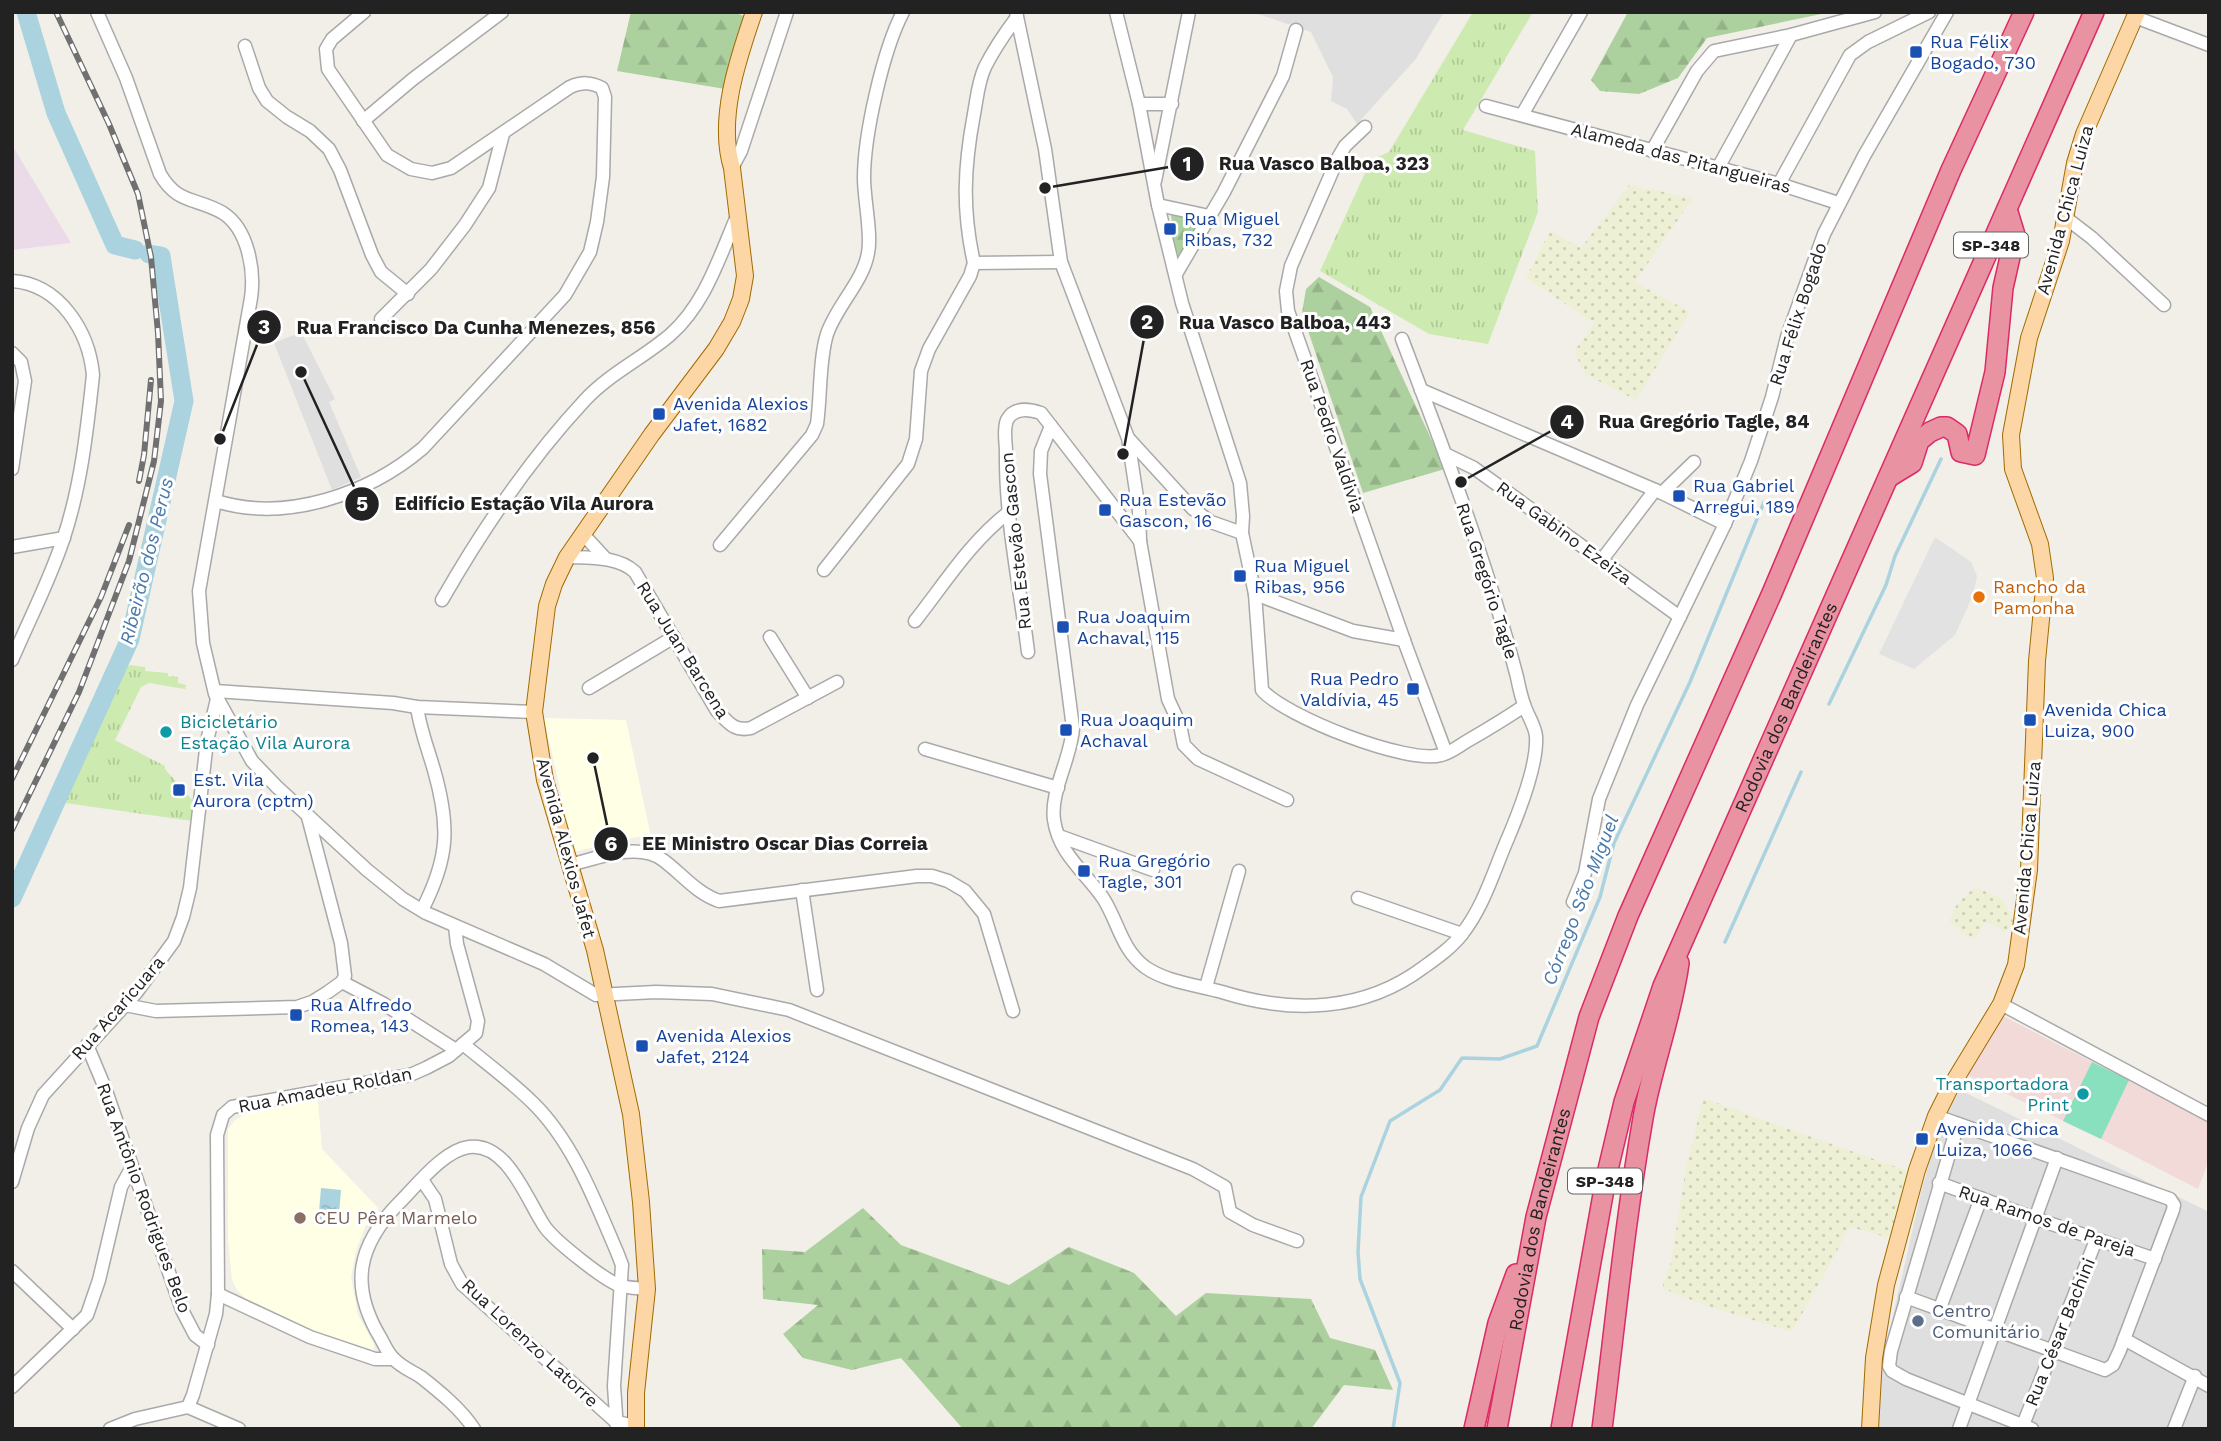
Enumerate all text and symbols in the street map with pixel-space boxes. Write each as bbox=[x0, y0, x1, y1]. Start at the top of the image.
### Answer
place label: Rua Félix Bogado, 730 bbox=[1930, 31, 2036, 73]
marker: Rua Félix Bogado, 730 bbox=[1908, 44, 1924, 60]
street label: Alameda das Pitangueiras bbox=[1569, 118, 1793, 197]
street label: Avenida Chica Luiza bbox=[2032, 123, 2097, 297]
callout: Rua Vasco Balboa, 323 bbox=[1170, 144, 1444, 184]
text: 1 bbox=[1182, 151, 1192, 176]
text: Rua Vasco Balboa, 323 bbox=[1219, 152, 1429, 175]
place label: Rua Miguel Ribas, 732 bbox=[1184, 208, 1280, 250]
marker: Rua Miguel Ribas, 732 bbox=[1162, 221, 1178, 237]
road number: SP-348 bbox=[1954, 232, 2028, 258]
street label: Rua Félix Bogado bbox=[1764, 240, 1831, 388]
callout: Rua Vasco Balboa, 443 bbox=[1129, 302, 1405, 342]
callout: Rua Francisco Da Cunha Menezes, 856 bbox=[247, 307, 669, 347]
text: 2 bbox=[1141, 309, 1153, 334]
text: Rua Vasco Balboa, 443 bbox=[1179, 311, 1391, 334]
text: 3 bbox=[258, 314, 270, 339]
text: Rua Francisco Da Cunha Menezes, 856 bbox=[297, 316, 656, 339]
street label: Rua Pedro Valdivia bbox=[1296, 356, 1369, 516]
place label: Avenida Alexios Jafet, 1682 bbox=[673, 393, 809, 435]
callout: Rua Gregório Tagle, 84 bbox=[1550, 402, 1824, 442]
marker: Avenida Alexios Jafet, 1682 bbox=[651, 406, 667, 422]
text: 4 bbox=[1560, 409, 1574, 434]
text: Rua Gregório Tagle, 84 bbox=[1599, 410, 1809, 433]
street label: Rua Estevão Gascon bbox=[996, 451, 1035, 631]
water label: Ribeirão dos Perus bbox=[115, 475, 178, 647]
place label: Rua Gabriel Arregui, 189 bbox=[1693, 475, 1795, 517]
street label: Rua Gabino Ezeiza bbox=[1493, 476, 1636, 589]
callout: Edifício Estação Vila Aurora bbox=[345, 484, 668, 524]
marker: Rua Gabriel Arregui, 189 bbox=[1671, 488, 1687, 504]
place label: Rua Estevão Gascon, 16 bbox=[1119, 489, 1227, 531]
text: 5 bbox=[356, 491, 368, 516]
text: Edifício Estação Vila Aurora bbox=[394, 492, 654, 515]
street label: Rua Gregório Tagle bbox=[1452, 500, 1523, 662]
marker: Rua Estevão Gascon, 16 bbox=[1097, 502, 1113, 518]
place label: Rua Miguel Ribas, 956 bbox=[1254, 555, 1350, 597]
marker: Rua Miguel Ribas, 956 bbox=[1232, 568, 1248, 584]
place label: Rancho da Pamonha bbox=[1993, 576, 2086, 618]
street label: Rua Juan Barcena bbox=[633, 577, 734, 722]
marker: Rancho da Pamonha bbox=[1971, 589, 1987, 605]
street label: Rodovia dos Bandeirantes bbox=[1730, 599, 1841, 816]
place label: Rua Joaquim Achaval, 115 bbox=[1077, 606, 1191, 648]
marker: Rua Joaquim Achaval, 115 bbox=[1055, 619, 1071, 635]
place label: Rua Pedro Valdívia, 45 bbox=[1300, 668, 1399, 710]
marker: Rua Pedro Valdívia, 45 bbox=[1405, 681, 1421, 697]
place label: Avenida Chica Luiza, 900 bbox=[2044, 699, 2167, 741]
place label: Rua Joaquim Achaval bbox=[1080, 709, 1194, 751]
place label: Bicicletário Estação Vila Aurora bbox=[180, 711, 350, 753]
marker: Avenida Chica Luiza, 900 bbox=[2022, 712, 2038, 728]
marker: Rua Joaquim Achaval bbox=[1058, 722, 1074, 738]
marker: Bicicletário Estação Vila Aurora bbox=[158, 724, 174, 740]
street label: Avenida Alexios Jafet bbox=[532, 755, 601, 941]
street label: Avenida Chica Luiza bbox=[2008, 760, 2045, 936]
place label: Est. Vila Aurora (cptm) bbox=[193, 769, 314, 811]
marker: Est. Vila Aurora (cptm) bbox=[171, 782, 187, 798]
water label: Córrego São Miguel bbox=[1537, 812, 1624, 989]
callout: EE Ministro Oscar Dias Correia bbox=[593, 824, 942, 864]
text: 6 bbox=[605, 831, 618, 856]
text: EE Ministro Oscar Dias Correia bbox=[642, 832, 928, 855]
place label: Rua Gregório Tagle, 301 bbox=[1098, 850, 1211, 892]
marker: Rua Gregório Tagle, 301 bbox=[1076, 863, 1092, 879]
street label: Rua Acaricuara bbox=[67, 951, 168, 1064]
place label: Rua Alfredo Romea, 143 bbox=[310, 994, 412, 1036]
marker: Rua Alfredo Romea, 143 bbox=[288, 1007, 304, 1023]
place label: Avenida Alexios Jafet, 2124 bbox=[656, 1025, 792, 1067]
marker: Avenida Alexios Jafet, 2124 bbox=[634, 1038, 650, 1054]
street label: Rua Amadeu Roldan bbox=[236, 1062, 414, 1117]
place label: Transportadora Print bbox=[1935, 1073, 2069, 1115]
street label: Rua Antônio Rodrigues Belo bbox=[93, 1080, 196, 1316]
marker: Transportadora Print bbox=[2075, 1086, 2091, 1102]
street label: Rodovia dos Bandeirantes bbox=[1504, 1106, 1574, 1332]
place label: Avenida Chica Luiza, 1066 bbox=[1936, 1118, 2059, 1160]
marker: Avenida Chica Luiza, 1066 bbox=[1914, 1131, 1930, 1147]
road number: SP-348 bbox=[1568, 1168, 1642, 1194]
street label: Rua Ramos de Pareja bbox=[1956, 1180, 2138, 1261]
place label: CEU Pêra Marmelo bbox=[314, 1207, 478, 1228]
marker: CEU Pêra Marmelo bbox=[292, 1210, 308, 1226]
street label: Rua César Bachini bbox=[2020, 1255, 2099, 1409]
street label: Rua Lorenzo Latorre bbox=[458, 1274, 603, 1411]
place label: Centro Comunitário bbox=[1932, 1300, 2040, 1342]
marker: Centro Comunitário bbox=[1910, 1313, 1926, 1329]

